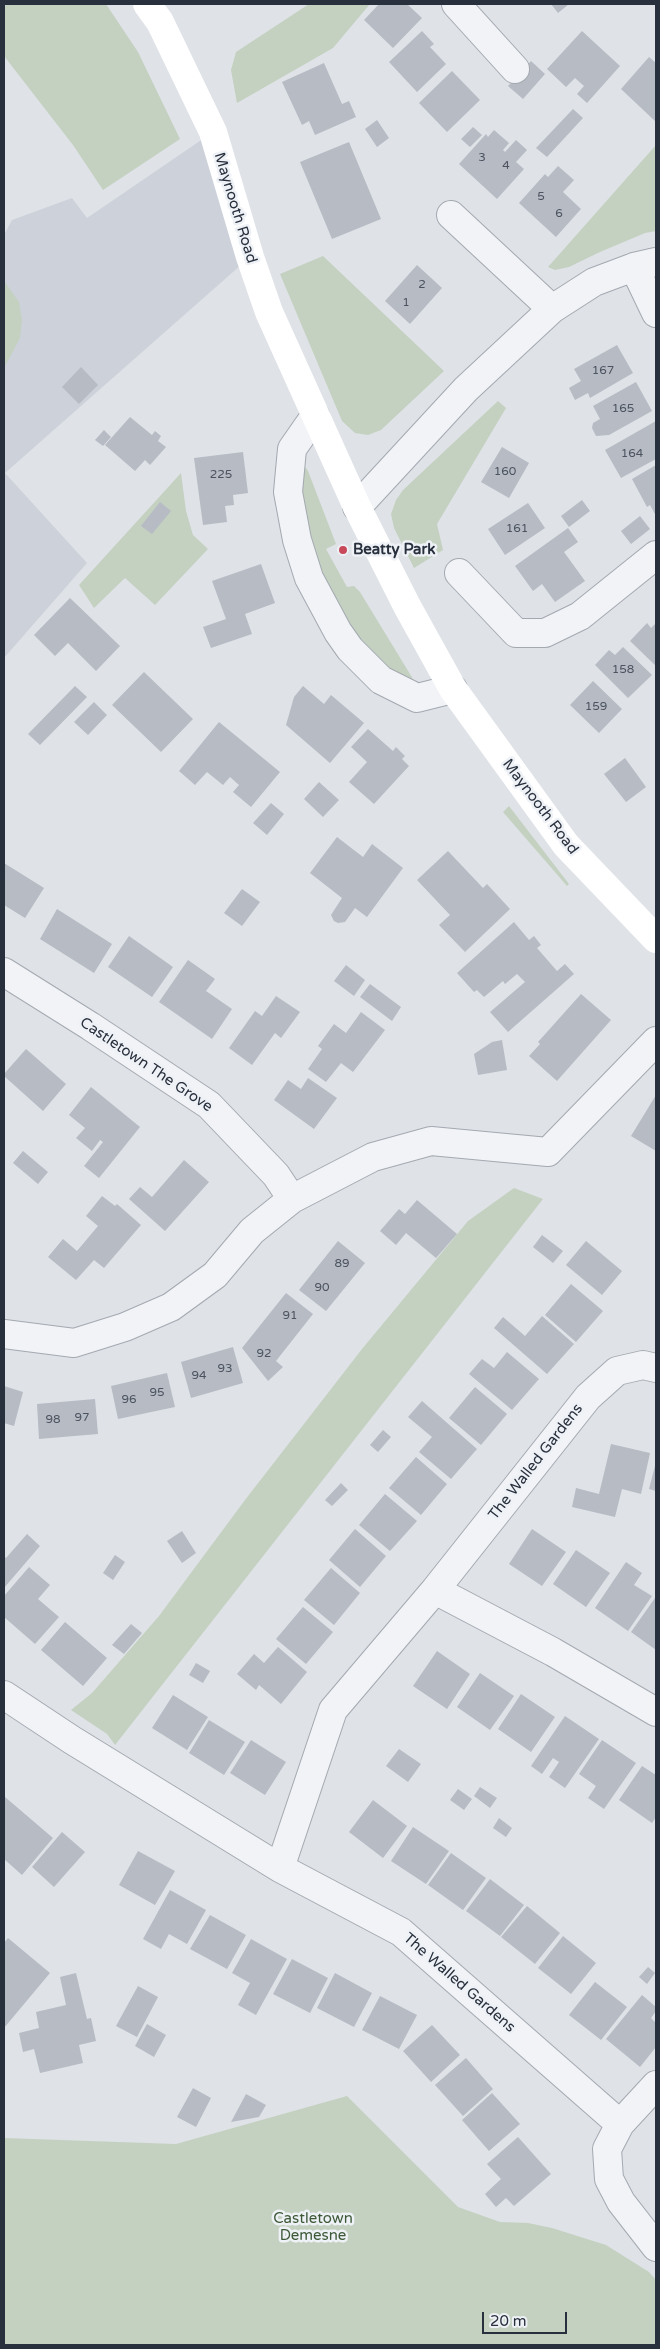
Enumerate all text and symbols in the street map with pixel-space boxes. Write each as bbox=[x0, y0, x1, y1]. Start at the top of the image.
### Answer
street label: Maynooth Road bbox=[210, 151, 260, 265]
house number: 3 bbox=[478, 151, 486, 165]
house number: 4 bbox=[502, 159, 510, 173]
house number: 5 bbox=[537, 190, 545, 204]
house number: 6 bbox=[555, 207, 563, 221]
house number: 2 bbox=[418, 278, 426, 292]
house number: 1 bbox=[402, 296, 410, 310]
house number: 167 bbox=[592, 364, 614, 378]
house number: 165 bbox=[612, 402, 634, 416]
house number: 164 bbox=[621, 447, 643, 461]
house number: 160 bbox=[494, 465, 516, 479]
house number: 225 bbox=[210, 468, 232, 482]
house number: 161 bbox=[506, 522, 528, 536]
place label: Beatty Park bbox=[353, 541, 435, 559]
marker: Beatty Park bbox=[337, 544, 349, 556]
house number: 158 bbox=[612, 663, 634, 677]
house number: 159 bbox=[585, 700, 607, 714]
street label: Maynooth Road bbox=[498, 756, 582, 858]
street label: Castletown The Grove bbox=[76, 1014, 216, 1116]
house number: 89 bbox=[334, 1257, 350, 1271]
house number: 90 bbox=[314, 1281, 330, 1295]
house number: 91 bbox=[282, 1309, 298, 1323]
house number: 92 bbox=[256, 1347, 272, 1361]
house number: 93 bbox=[217, 1362, 233, 1376]
house number: 94 bbox=[191, 1369, 207, 1383]
house number: 95 bbox=[149, 1386, 165, 1400]
house number: 96 bbox=[121, 1393, 137, 1407]
street label: The Walled Gardens bbox=[485, 1400, 587, 1524]
house number: 97 bbox=[74, 1411, 90, 1425]
house number: 98 bbox=[45, 1413, 61, 1427]
street label: The Walled Gardens bbox=[399, 1929, 519, 2037]
park label: Castletown Demesne bbox=[273, 2210, 353, 2245]
scale bar bbox=[485, 2302, 570, 2334]
text: 20 m bbox=[490, 2312, 527, 2330]

